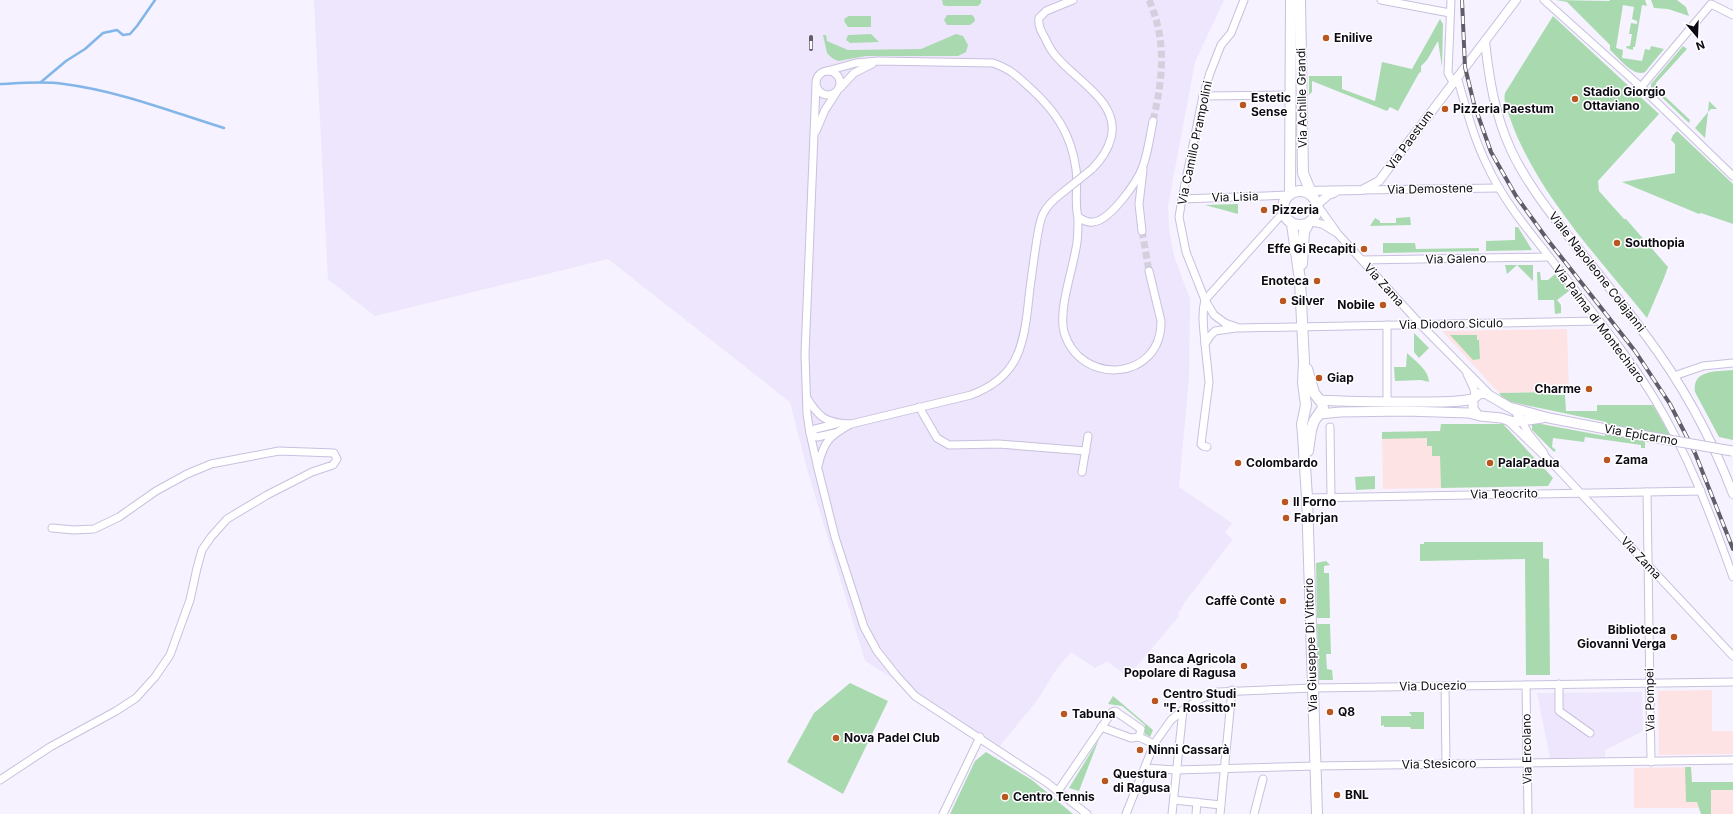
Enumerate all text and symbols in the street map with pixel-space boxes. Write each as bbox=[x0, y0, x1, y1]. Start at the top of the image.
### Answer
north arrow bbox=[1677, 16, 1717, 56]
place label: Enilive bbox=[1334, 30, 1373, 45]
marker: Enilive bbox=[1321, 33, 1331, 43]
text: N bbox=[1694, 37, 1707, 53]
street label: Via Achille Grandi bbox=[1293, 48, 1310, 148]
street label: Via Camillo Prampolini bbox=[1174, 79, 1215, 206]
place label: Stadio Giorgio Ottaviano bbox=[1583, 84, 1666, 113]
place label: Estetic Sense bbox=[1251, 90, 1291, 119]
marker: Stadio Giorgio Ottaviano bbox=[1570, 94, 1580, 104]
marker: Estetic Sense bbox=[1238, 100, 1248, 110]
place label: Pizzeria Paestum bbox=[1453, 101, 1554, 116]
marker: Pizzeria Paestum bbox=[1440, 104, 1450, 114]
street label: Via Paestum bbox=[1383, 107, 1436, 173]
street label: Via Demostene bbox=[1387, 180, 1473, 197]
street label: Via Lisia bbox=[1211, 188, 1259, 205]
place label: Pizzeria bbox=[1272, 202, 1319, 217]
marker: Pizzeria bbox=[1259, 205, 1269, 215]
street label: Viale Napoleone Colajanni bbox=[1546, 209, 1649, 335]
place label: Southopia bbox=[1625, 235, 1685, 250]
marker: Southopia bbox=[1612, 238, 1622, 248]
place label: Effe Gi Recapiti bbox=[1267, 241, 1356, 256]
marker: Effe Gi Recapiti bbox=[1359, 244, 1369, 254]
street label: Via Galeno bbox=[1425, 250, 1487, 267]
street label: Via Zama bbox=[1361, 260, 1408, 309]
street label: Via Palma di Montechiaro bbox=[1550, 262, 1649, 386]
place label: Enoteca bbox=[1261, 273, 1309, 288]
marker: Enoteca bbox=[1312, 276, 1322, 286]
place label: Silver bbox=[1291, 293, 1325, 308]
marker: Silver bbox=[1278, 296, 1288, 306]
place label: Nobile bbox=[1337, 297, 1375, 312]
marker: Nobile bbox=[1378, 300, 1388, 310]
street label: Via Diodoro Siculo bbox=[1399, 315, 1503, 332]
place label: Giap bbox=[1327, 370, 1354, 385]
marker: Giap bbox=[1314, 373, 1324, 383]
place label: Charme bbox=[1535, 381, 1581, 396]
marker: Charme bbox=[1584, 384, 1594, 394]
street label: Via Epicarmo bbox=[1603, 421, 1679, 448]
place label: Zama bbox=[1615, 452, 1648, 467]
place label: Colombardo bbox=[1246, 455, 1318, 470]
place label: PalaPadua bbox=[1498, 455, 1559, 470]
marker: Zama bbox=[1602, 455, 1612, 465]
marker: Colombardo bbox=[1233, 458, 1243, 468]
marker: PalaPadua bbox=[1485, 458, 1495, 468]
street label: Via Teocrito bbox=[1470, 485, 1538, 502]
place label: Il Forno bbox=[1293, 494, 1336, 509]
marker: Il Forno bbox=[1280, 497, 1290, 507]
place label: Fabrjan bbox=[1294, 510, 1338, 525]
marker: Fabrjan bbox=[1281, 513, 1291, 523]
street label: Via Zama bbox=[1618, 533, 1665, 582]
street label: Via Giuseppe Di Vittorio bbox=[1301, 578, 1320, 712]
place label: Caffè Contè bbox=[1205, 593, 1275, 608]
marker: Caffè Contè bbox=[1278, 596, 1288, 606]
place label: Biblioteca Giovanni Verga bbox=[1577, 622, 1666, 651]
marker: Biblioteca Giovanni Verga bbox=[1669, 632, 1679, 642]
place label: Banca Agricola Popolare di Ragusa bbox=[1124, 651, 1236, 680]
marker: Banca Agricola Popolare di Ragusa bbox=[1239, 661, 1249, 671]
street label: Via Pompei bbox=[1641, 668, 1658, 732]
street label: Via Ducezio bbox=[1399, 677, 1467, 694]
place label: Centro Studi "F. Rossitto" bbox=[1163, 686, 1237, 715]
marker: Centro Studi "F. Rossitto" bbox=[1150, 696, 1160, 706]
place label: Q8 bbox=[1338, 704, 1355, 719]
place label: Tabuna bbox=[1072, 706, 1116, 721]
marker: Q8 bbox=[1325, 707, 1335, 717]
marker: Tabuna bbox=[1059, 709, 1069, 719]
street label: Via Ercolano bbox=[1518, 713, 1535, 785]
place label: Nova Padel Club bbox=[844, 730, 940, 745]
marker: Nova Padel Club bbox=[831, 733, 841, 743]
place label: Ninni Cassarà bbox=[1148, 742, 1229, 757]
marker: Ninni Cassarà bbox=[1135, 745, 1145, 755]
street label: Via Stesicoro bbox=[1402, 755, 1476, 772]
place label: Questura di Ragusa bbox=[1113, 766, 1170, 795]
marker: Questura di Ragusa bbox=[1100, 776, 1110, 786]
place label: BNL bbox=[1345, 787, 1369, 802]
place label: Centro Tennis bbox=[1013, 789, 1095, 804]
marker: BNL bbox=[1332, 790, 1342, 800]
marker: Centro Tennis bbox=[1000, 792, 1010, 802]

